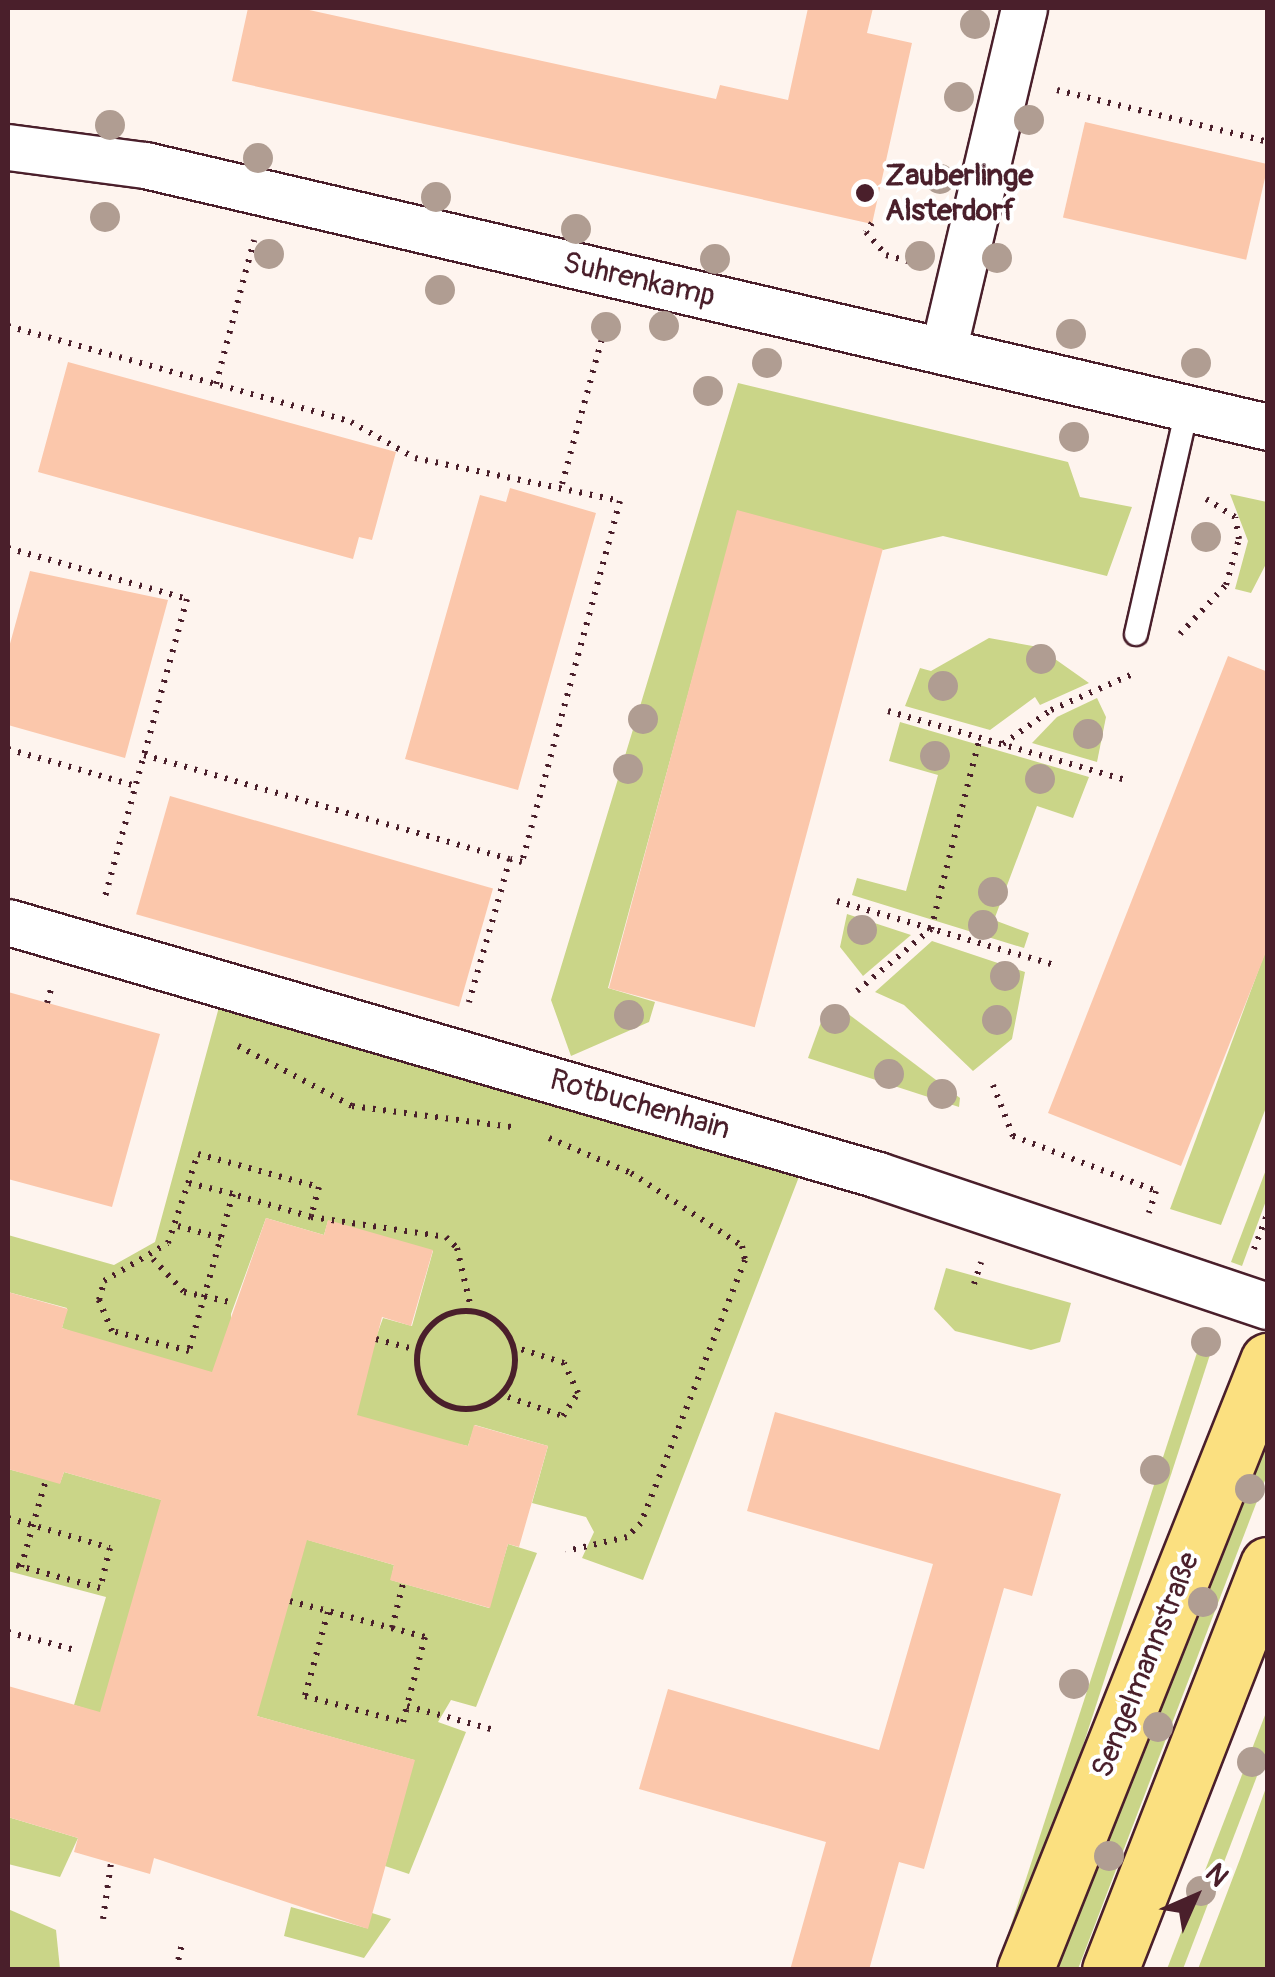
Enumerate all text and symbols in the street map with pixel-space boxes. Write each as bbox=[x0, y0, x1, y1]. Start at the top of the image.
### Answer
place label: Zauberlinge Alsterdorf bbox=[885, 158, 1033, 228]
marker: Zauberlinge Alsterdorf bbox=[854, 182, 876, 204]
street label: Suhrenkamp bbox=[559, 245, 719, 315]
street label: Rotbuchenhain bbox=[546, 1062, 734, 1148]
street label: Sengelmannstraße bbox=[1084, 1547, 1208, 1783]
north arrow bbox=[1145, 1847, 1245, 1947]
text: N bbox=[1197, 1856, 1236, 1895]

